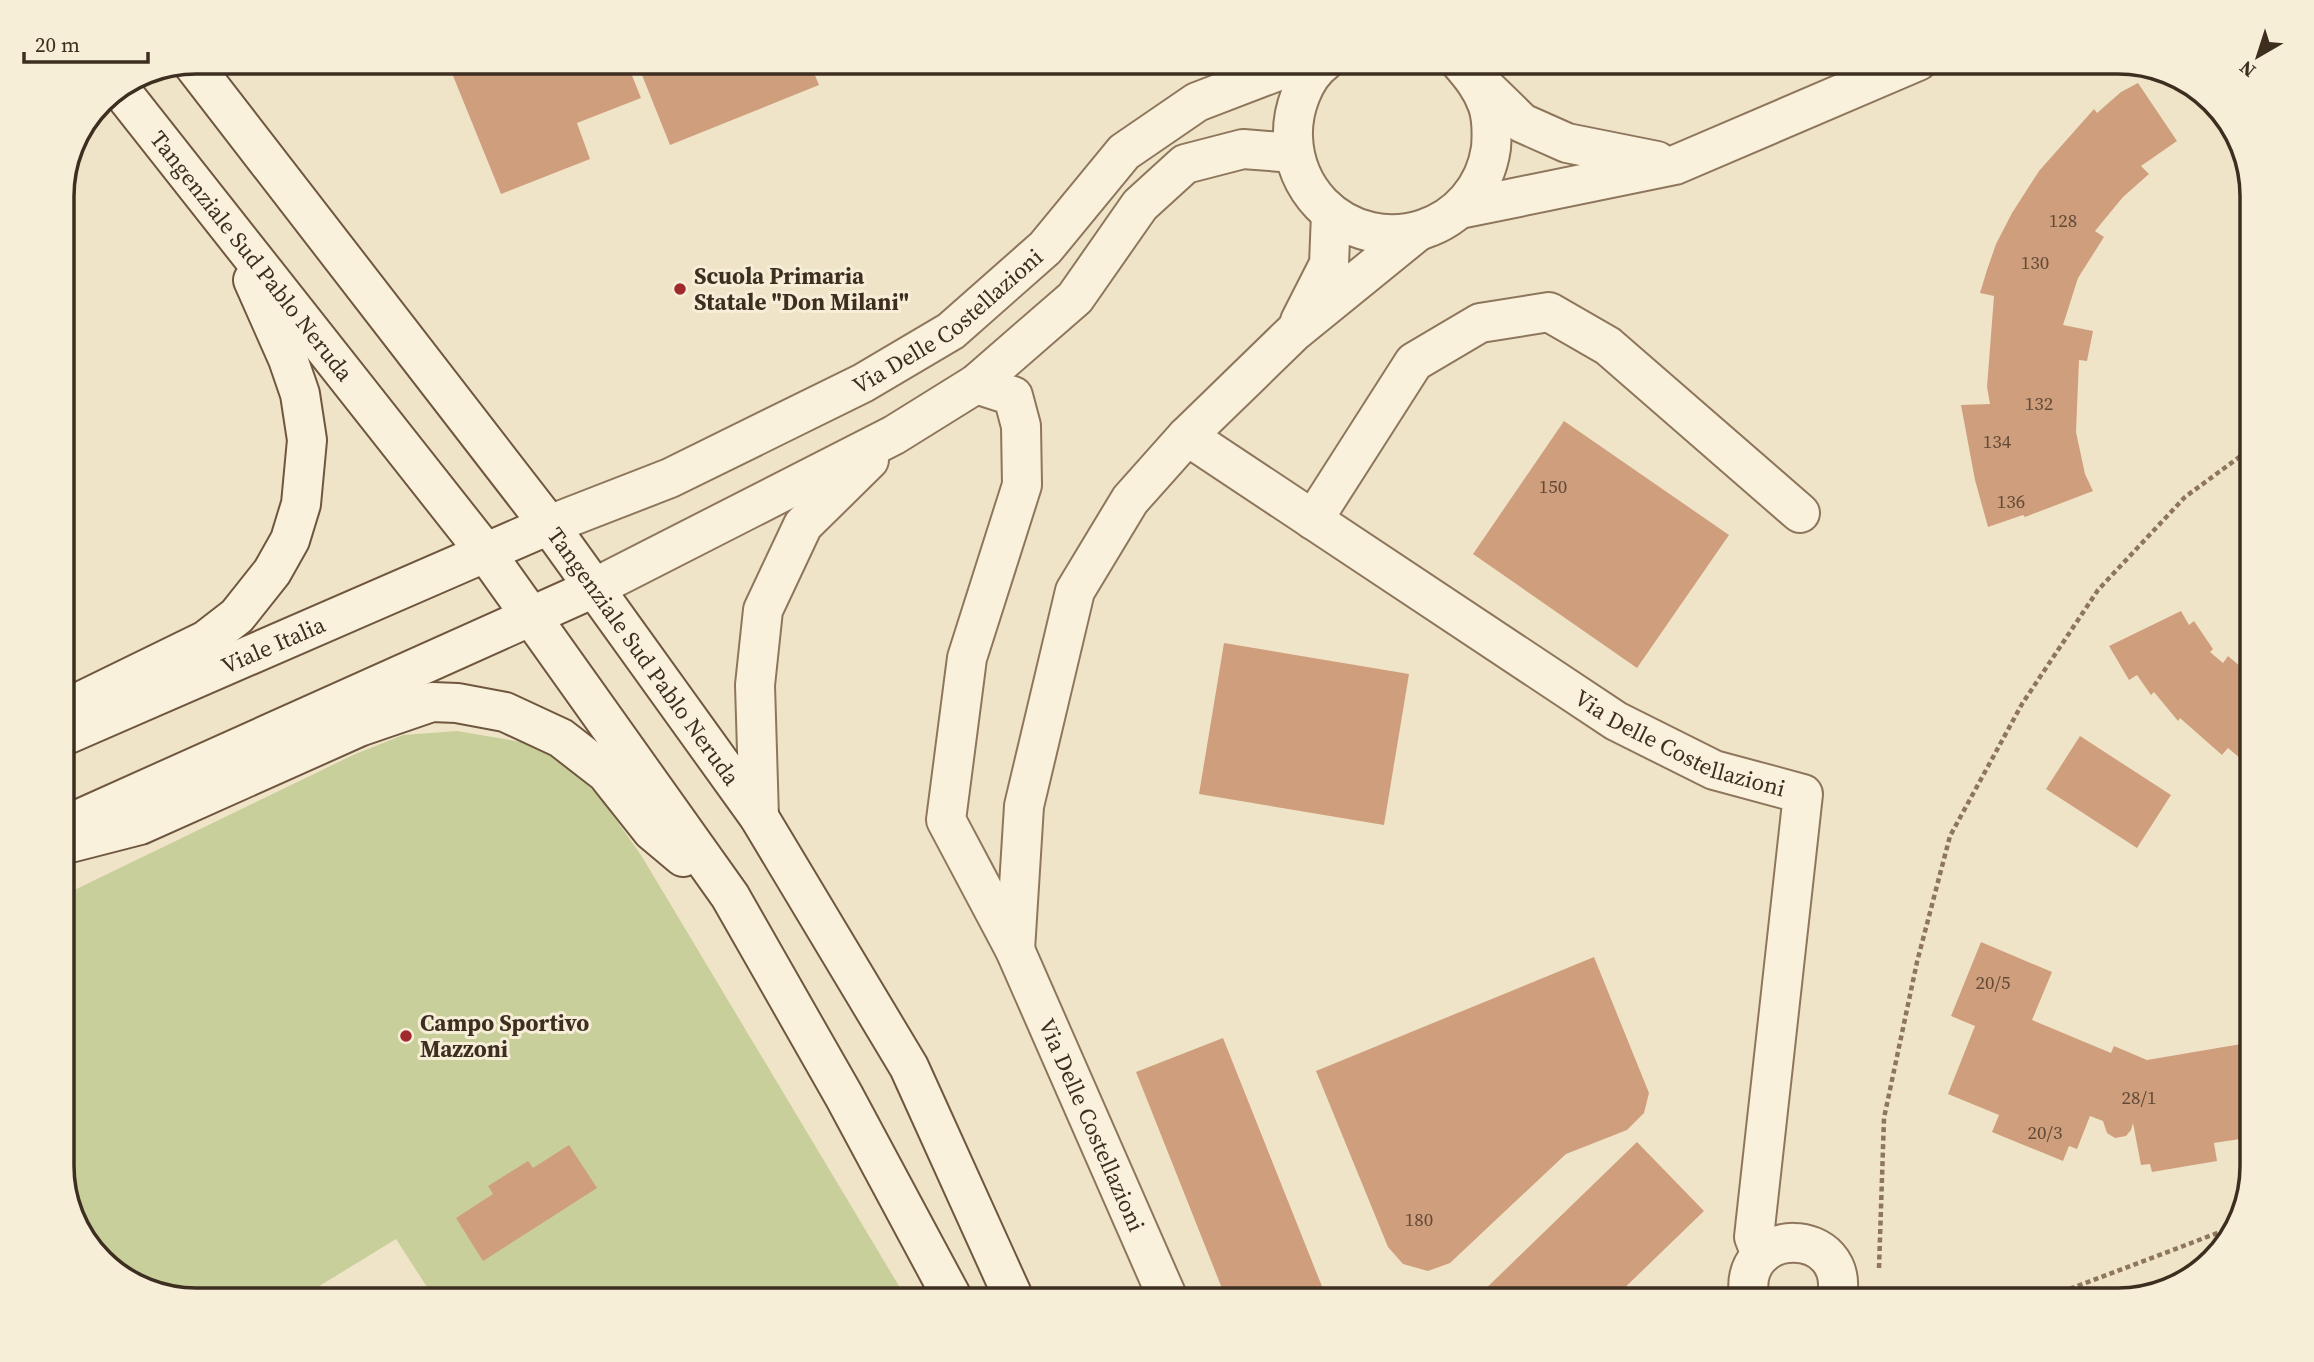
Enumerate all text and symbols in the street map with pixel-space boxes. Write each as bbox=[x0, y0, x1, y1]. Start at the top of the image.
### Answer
scale bar bbox=[24, 21, 149, 65]
north arrow bbox=[2223, 21, 2293, 91]
text: 20 m bbox=[35, 30, 80, 59]
text: N bbox=[2234, 55, 2261, 84]
street label: Tangenziale Sud Pablo Neruda bbox=[143, 124, 361, 388]
house number: 128 bbox=[2049, 207, 2077, 233]
street label: Via Delle Costellazioni bbox=[847, 241, 1050, 402]
house number: 130 bbox=[2021, 249, 2049, 275]
place label: Scuola Primaria Statale "Don Milani" bbox=[694, 260, 909, 318]
marker: Scuola Primaria Statale "Don Milani" bbox=[672, 281, 688, 297]
house number: 132 bbox=[2025, 390, 2053, 416]
house number: 134 bbox=[1983, 428, 2012, 454]
house number: 150 bbox=[1539, 473, 1567, 499]
house number: 136 bbox=[1997, 488, 2025, 514]
street label: Tangenziale Sud Pablo Neruda bbox=[540, 521, 747, 792]
street label: Viale Italia bbox=[216, 608, 330, 682]
street label: Via Delle Costellazioni bbox=[1568, 682, 1789, 805]
house number: 20/5 bbox=[1976, 969, 2010, 995]
place label: Campo Sportivo Mazzoni bbox=[420, 1007, 589, 1065]
street label: Via Delle Costellazioni bbox=[1031, 1013, 1153, 1237]
marker: Campo Sportivo Mazzoni bbox=[398, 1028, 414, 1044]
house number: 28/1 bbox=[2122, 1084, 2156, 1110]
house number: 20/3 bbox=[2028, 1119, 2062, 1145]
house number: 180 bbox=[1405, 1206, 1433, 1232]

